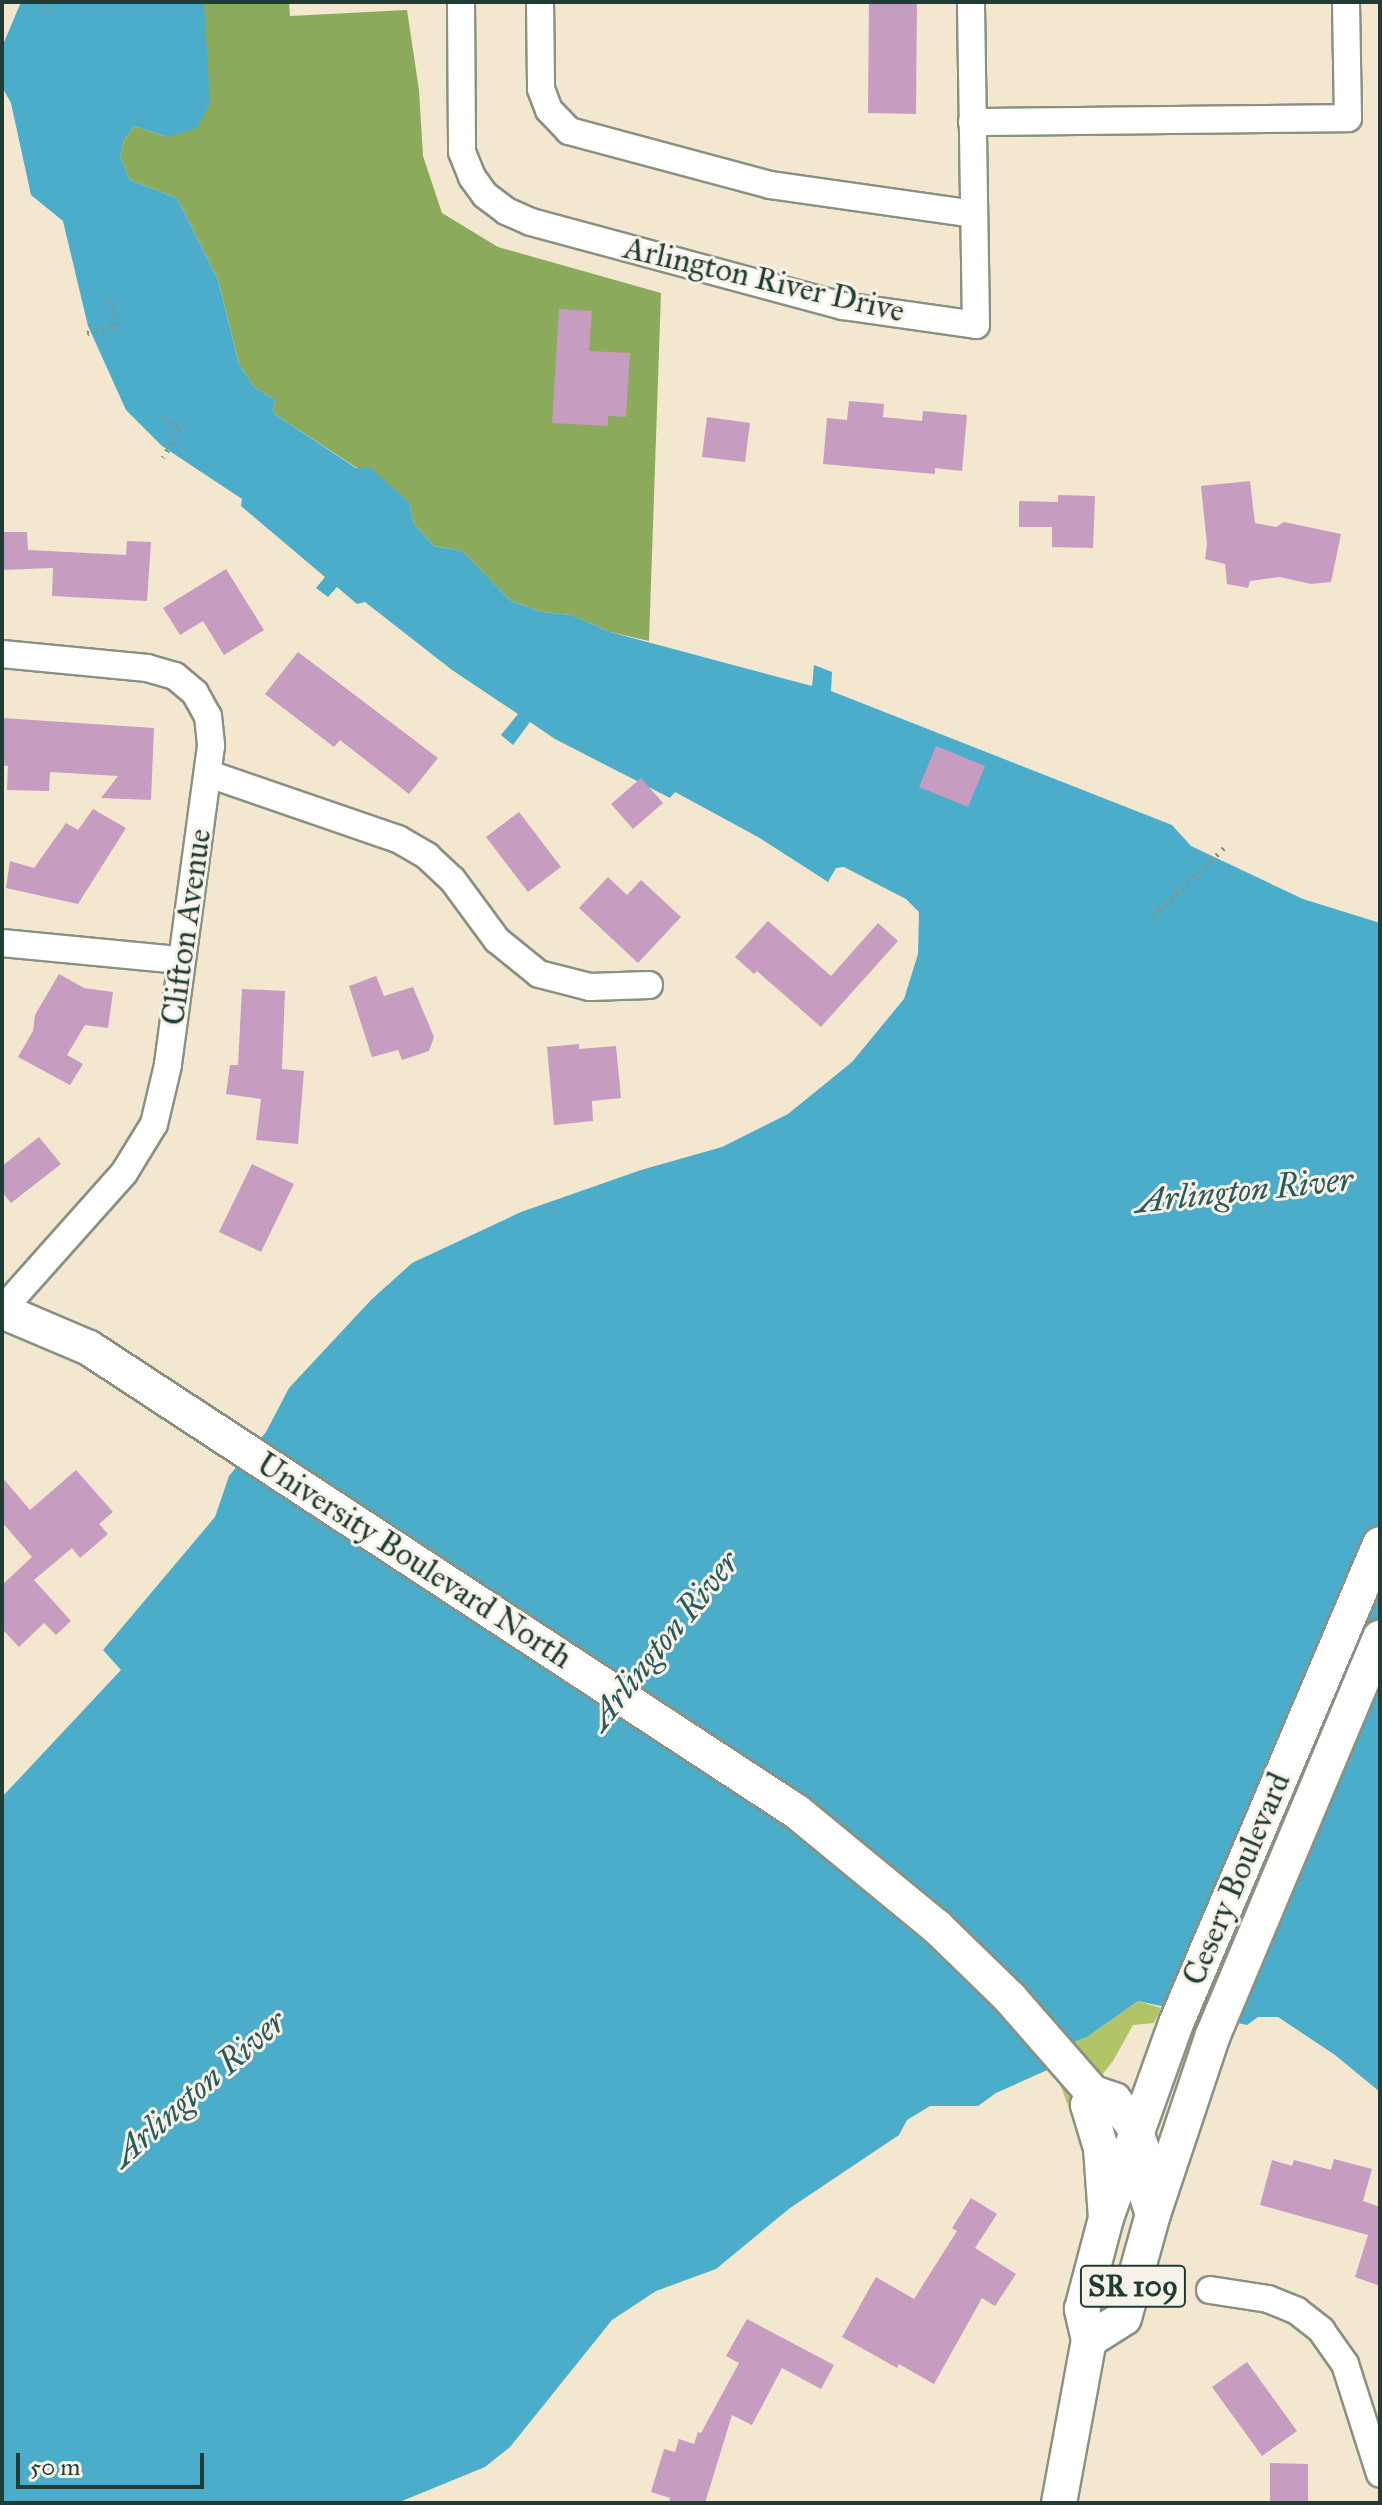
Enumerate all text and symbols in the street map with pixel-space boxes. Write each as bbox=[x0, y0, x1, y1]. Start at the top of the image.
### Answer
street label: Arlington River Drive bbox=[620, 229, 908, 331]
street label: Clifton Avenue bbox=[154, 826, 220, 1028]
water label: Arlington River bbox=[1133, 1158, 1355, 1222]
street label: University Boulevard North bbox=[249, 1445, 579, 1677]
water label: Arlington River bbox=[578, 1542, 748, 1738]
street label: Cesery Boulevard bbox=[1175, 1767, 1299, 1991]
water label: Arlington River bbox=[102, 2001, 294, 2175]
road number: SR 109 bbox=[1079, 2260, 1187, 2312]
scale bar bbox=[20, 2437, 208, 2487]
text: 50 m bbox=[30, 2452, 80, 2482]

